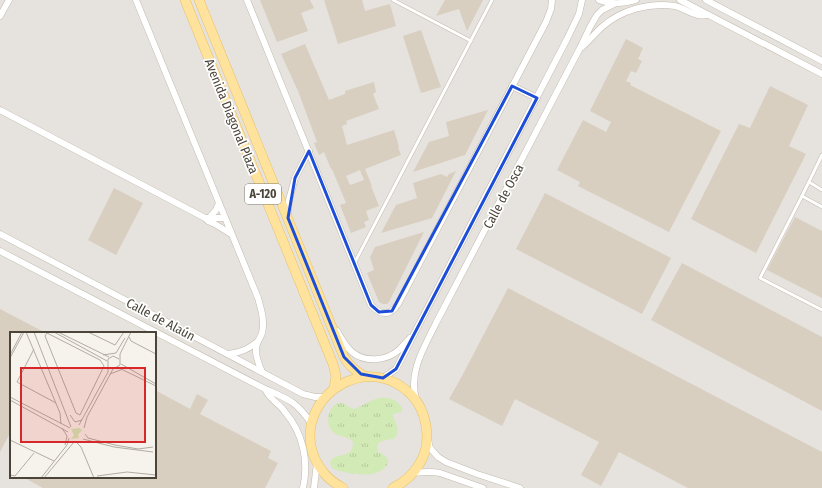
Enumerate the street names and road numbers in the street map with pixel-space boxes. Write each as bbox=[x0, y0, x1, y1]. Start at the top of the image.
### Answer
street label: Avenida Diagonal Plaza bbox=[202, 57, 261, 176]
street label: Calle de Osca bbox=[480, 161, 527, 231]
road number: A-120 bbox=[245, 184, 281, 204]
street label: Calle de Alaún bbox=[124, 295, 198, 344]

